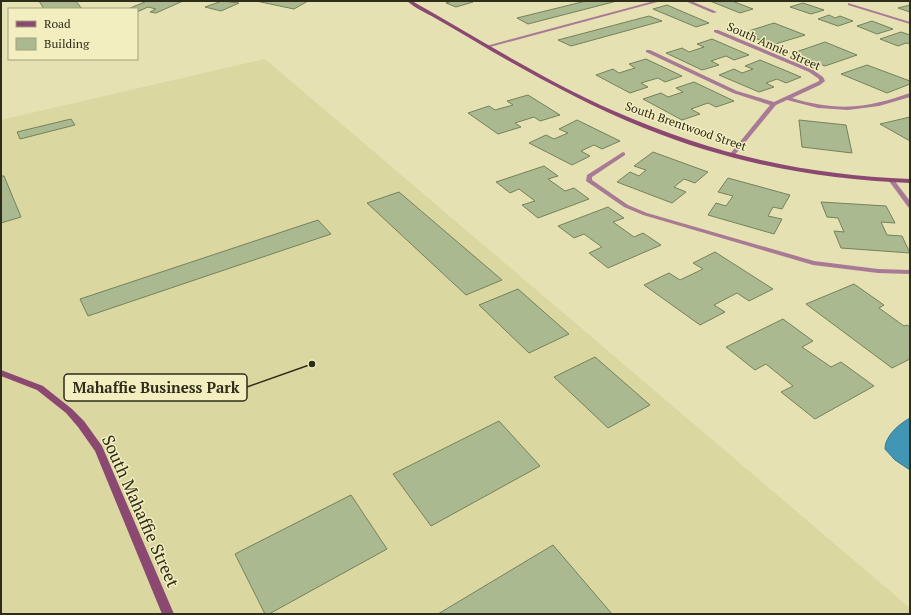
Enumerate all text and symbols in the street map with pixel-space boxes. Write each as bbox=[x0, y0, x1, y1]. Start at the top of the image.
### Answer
legend bbox=[8, 8, 138, 60]
text: Road bbox=[44, 16, 71, 31]
street label: South Annie Street bbox=[725, 19, 824, 74]
text: Building bbox=[44, 36, 90, 51]
street label: South Brentwood Street bbox=[623, 98, 749, 154]
callout: Mahaffie Business Park bbox=[64, 374, 247, 401]
text: Mahaffie Business Park bbox=[72, 377, 240, 397]
street label: South Mahaffie Street bbox=[97, 431, 185, 592]

